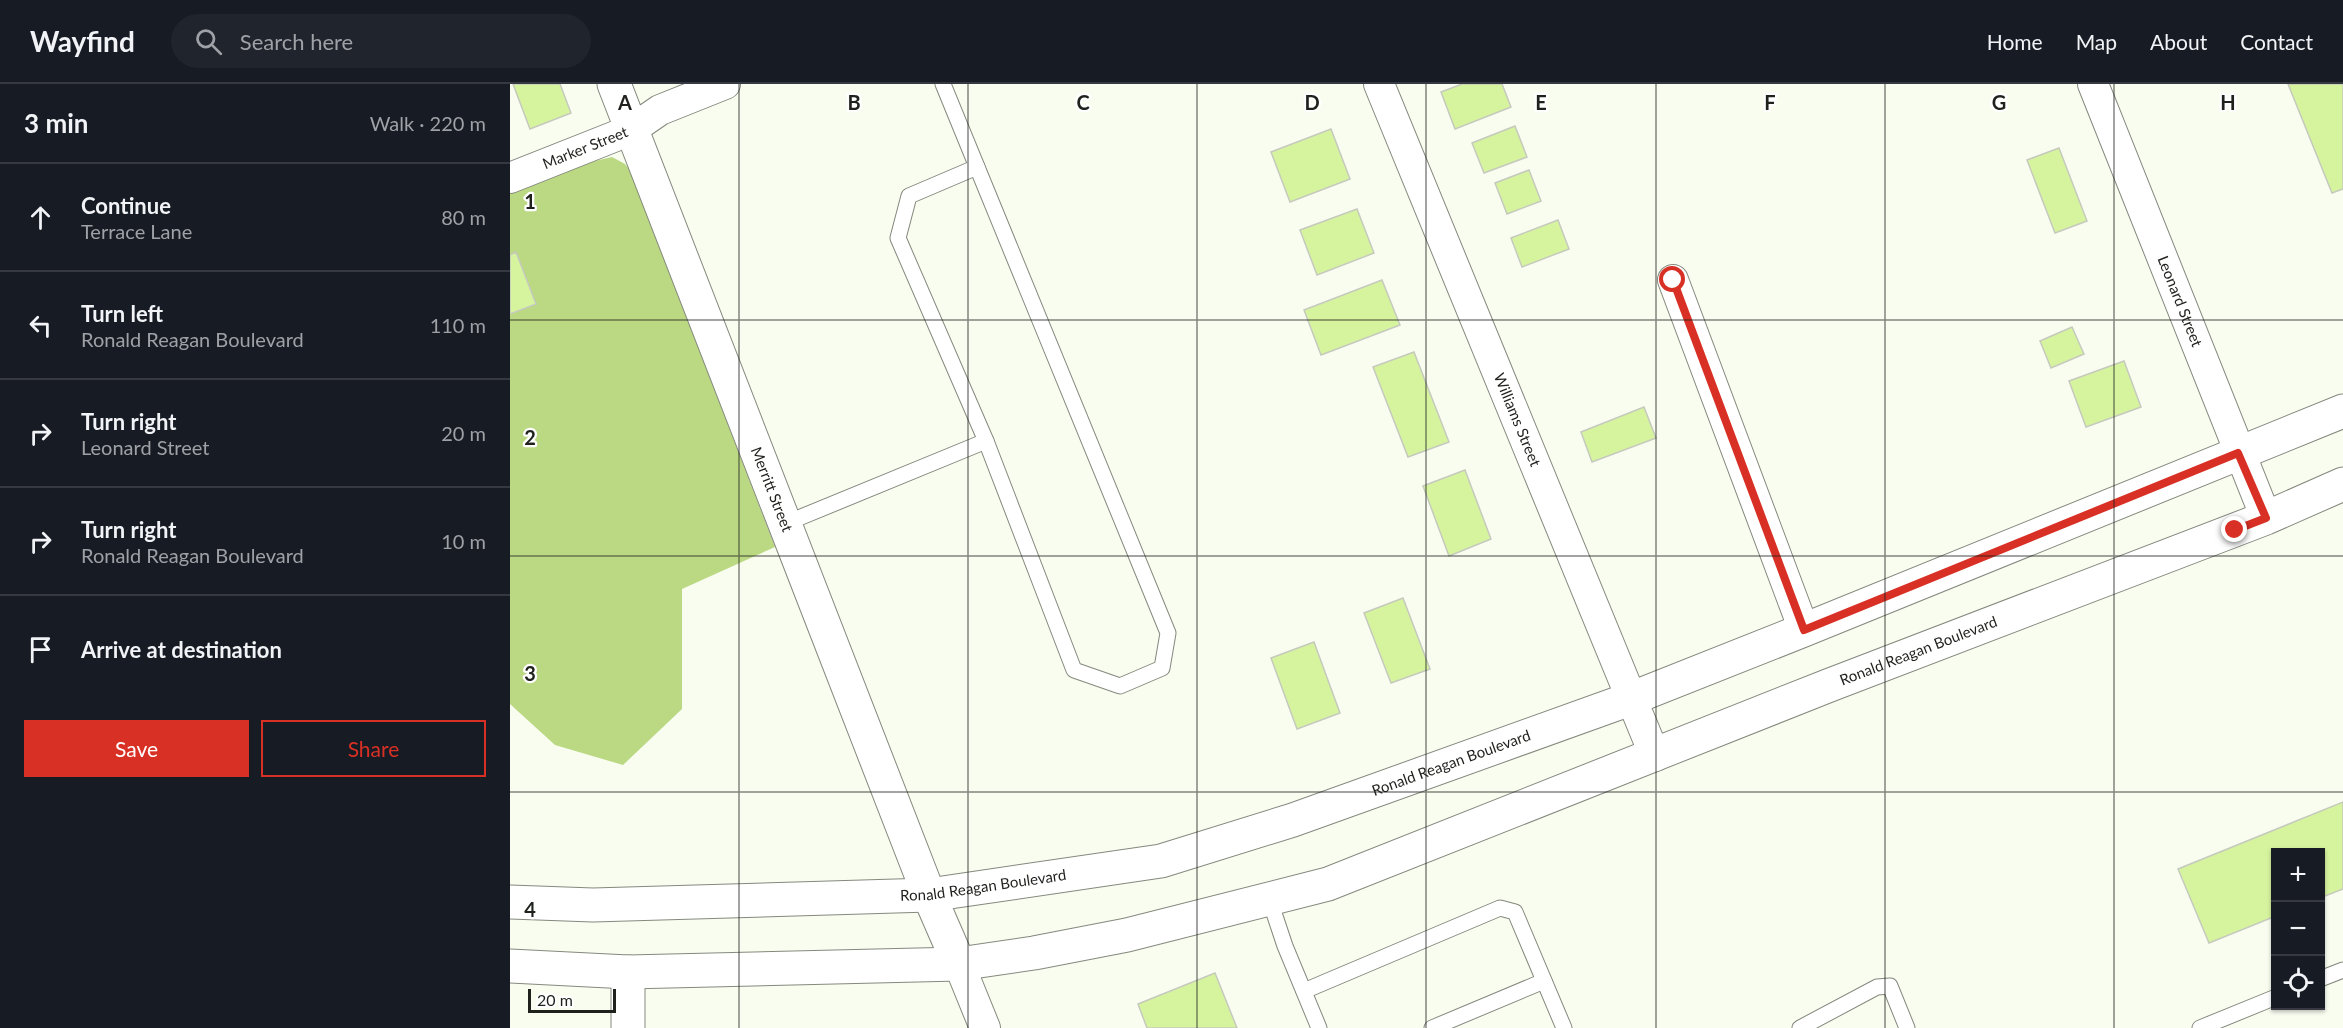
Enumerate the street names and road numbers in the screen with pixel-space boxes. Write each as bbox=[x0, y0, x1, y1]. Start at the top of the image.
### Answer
street label: Marker Street bbox=[540, 122, 631, 172]
street label: Leonard Street bbox=[2154, 253, 2207, 350]
street label: Williams Street bbox=[1491, 370, 1545, 469]
street label: Merritt Street bbox=[748, 444, 797, 535]
street label: Ronald Reagan Boulevard bbox=[1837, 612, 2000, 688]
street label: Ronald Reagan Boulevard bbox=[1369, 726, 1533, 799]
street label: Ronald Reagan Boulevard bbox=[900, 865, 1067, 904]

